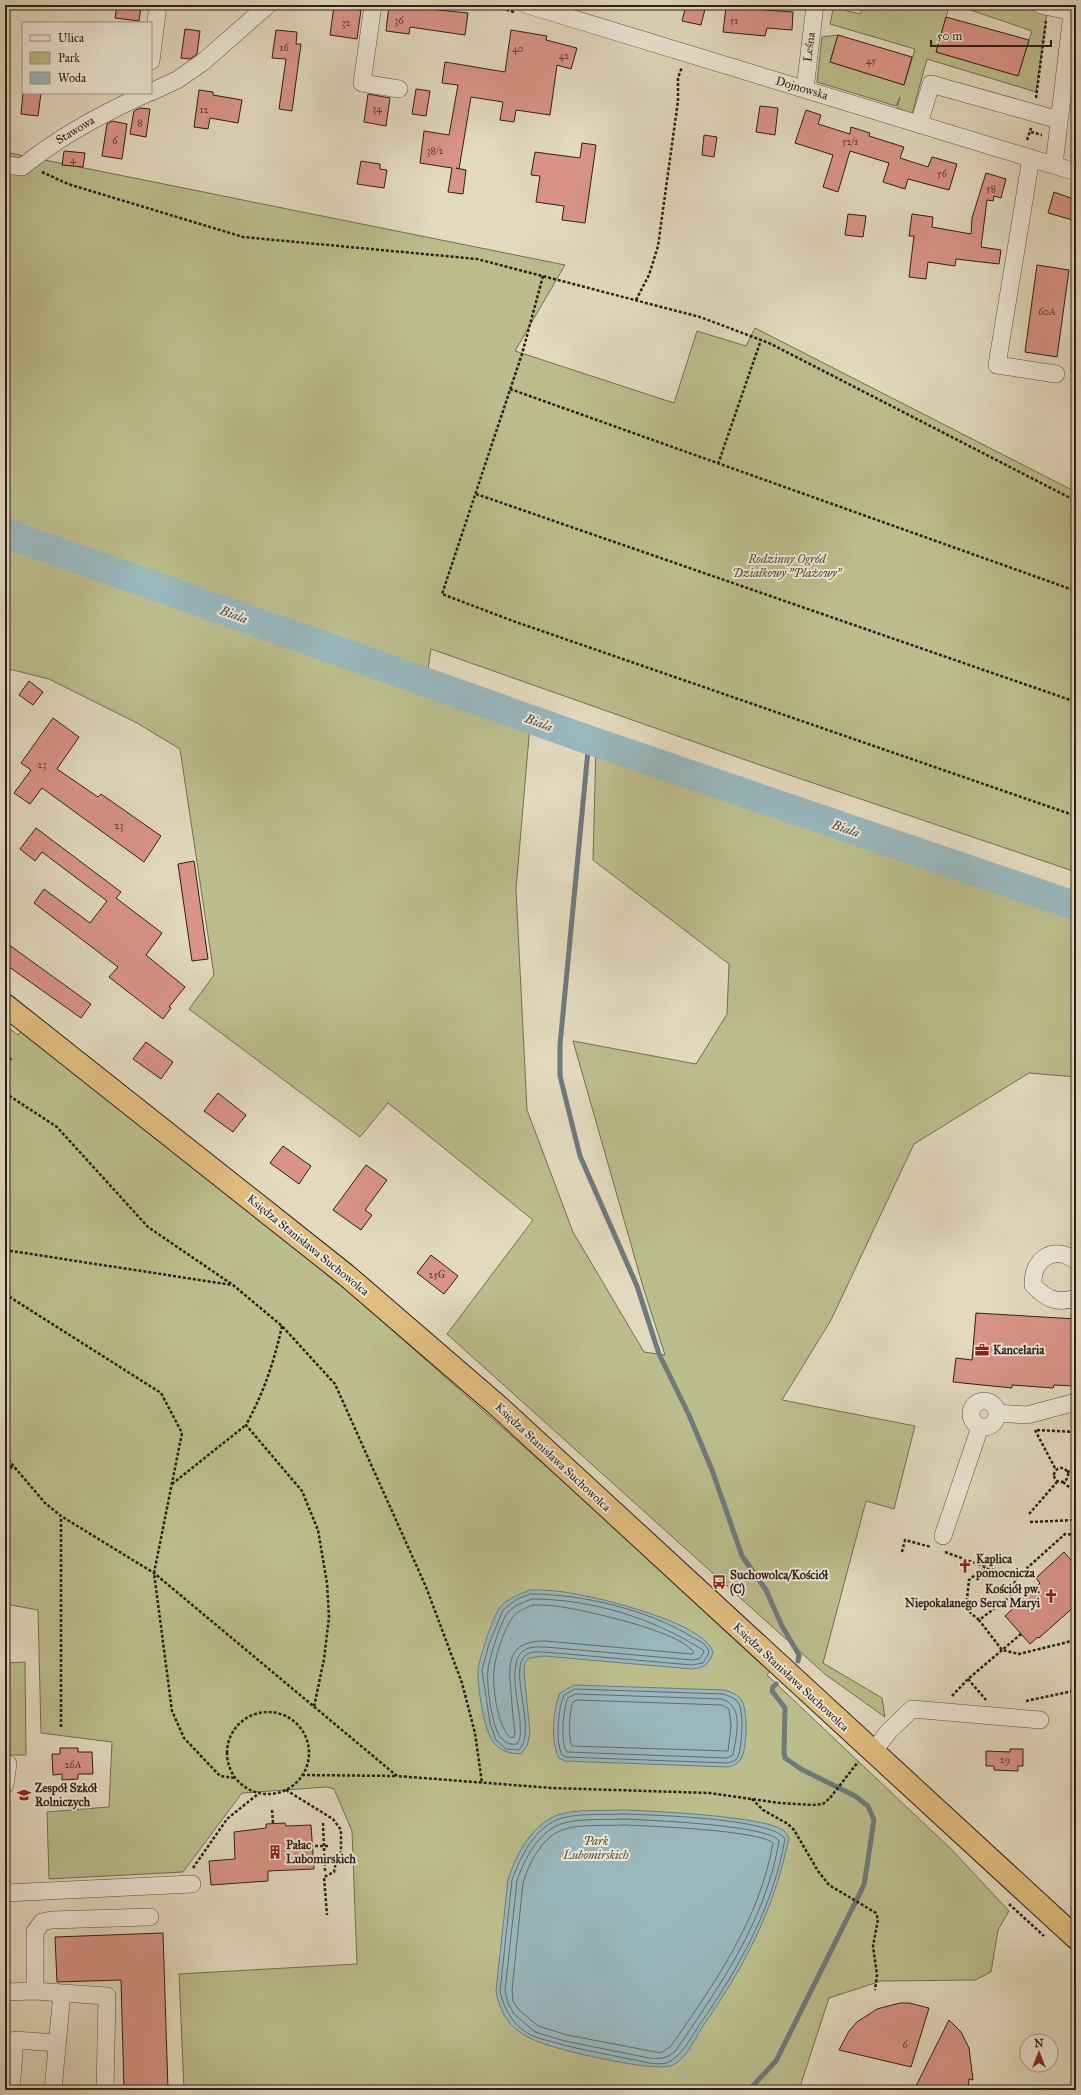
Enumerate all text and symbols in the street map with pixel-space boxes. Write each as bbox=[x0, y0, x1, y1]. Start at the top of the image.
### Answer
house number: 36 bbox=[394, 15, 404, 27]
house number: 51 bbox=[730, 15, 738, 27]
house number: 32 bbox=[342, 17, 351, 29]
legend bbox=[22, 22, 152, 94]
scale bar bbox=[931, 22, 1051, 48]
text: 50 m bbox=[937, 29, 962, 43]
street label: Leśna bbox=[800, 30, 818, 63]
text: Ulica bbox=[58, 31, 85, 45]
house number: 16 bbox=[279, 42, 289, 54]
house number: 40 bbox=[512, 43, 524, 55]
house number: 42 bbox=[559, 50, 569, 62]
text: Park bbox=[58, 51, 80, 65]
house number: 45 bbox=[866, 55, 876, 67]
text: Woda bbox=[58, 71, 87, 85]
street label: Dojnowska bbox=[774, 73, 831, 103]
house number: 34 bbox=[372, 103, 382, 115]
house number: 12 bbox=[200, 104, 209, 116]
street label: Stawowa bbox=[53, 112, 98, 147]
house number: 8 bbox=[137, 117, 143, 129]
house number: 6 bbox=[112, 135, 118, 147]
house number: 52/1 bbox=[842, 136, 858, 148]
house number: 38/2 bbox=[427, 145, 444, 157]
house number: 4 bbox=[70, 154, 76, 166]
house number: 56 bbox=[937, 168, 948, 180]
house number: 58 bbox=[986, 183, 996, 195]
house number: 60A bbox=[1038, 306, 1056, 318]
park label: Rodzinny Ogród Działkowy "Plażowy" bbox=[733, 552, 843, 580]
water label: Biala bbox=[217, 602, 250, 627]
water label: Biala bbox=[522, 710, 555, 735]
house number: 23 bbox=[38, 759, 46, 771]
water label: Biala bbox=[829, 816, 862, 841]
house number: 23 bbox=[115, 820, 123, 832]
street label: Księdza Stanisława Suchowolca bbox=[244, 1191, 372, 1299]
house number: 25G bbox=[429, 1269, 445, 1281]
office icon: Kancelaria bbox=[974, 1342, 990, 1358]
place label: Kancelaria bbox=[993, 1343, 1045, 1357]
street label: Księdza Stanisława Suchowolca bbox=[492, 1400, 614, 1515]
place label: Kaplica pomocnicza bbox=[975, 1552, 1036, 1581]
church icon: Kaplica pomocnicza bbox=[957, 1558, 973, 1574]
place label: Suchowolca/Kościół (C) bbox=[730, 1568, 829, 1597]
bus stop icon: Suchowolca/Kościół (C) bbox=[711, 1574, 727, 1590]
place label: Kościół pw. Niepokalanego Serca Maryi bbox=[905, 1582, 1041, 1611]
church icon: Kościół pw. Niepokalanego Serca Maryi bbox=[1043, 1588, 1059, 1604]
street label: Księdza Stanisława Suchowolca bbox=[730, 1620, 852, 1735]
house number: 29 bbox=[1000, 1754, 1010, 1766]
house number: 26A bbox=[65, 1759, 82, 1771]
place label: Zespół Szkół Rolniczych bbox=[35, 1781, 98, 1810]
school or university icon: Zespół Szkół Rolniczych bbox=[16, 1787, 32, 1803]
park label: Park Lubomirskich bbox=[562, 1834, 629, 1862]
place label: Pałac Lubomirskich bbox=[286, 1838, 356, 1866]
building icon: Pałac Lubomirskich bbox=[267, 1844, 283, 1860]
north arrow bbox=[1019, 2033, 1059, 2073]
text: N bbox=[1034, 2037, 1044, 2050]
house number: 6 bbox=[902, 2039, 908, 2051]

